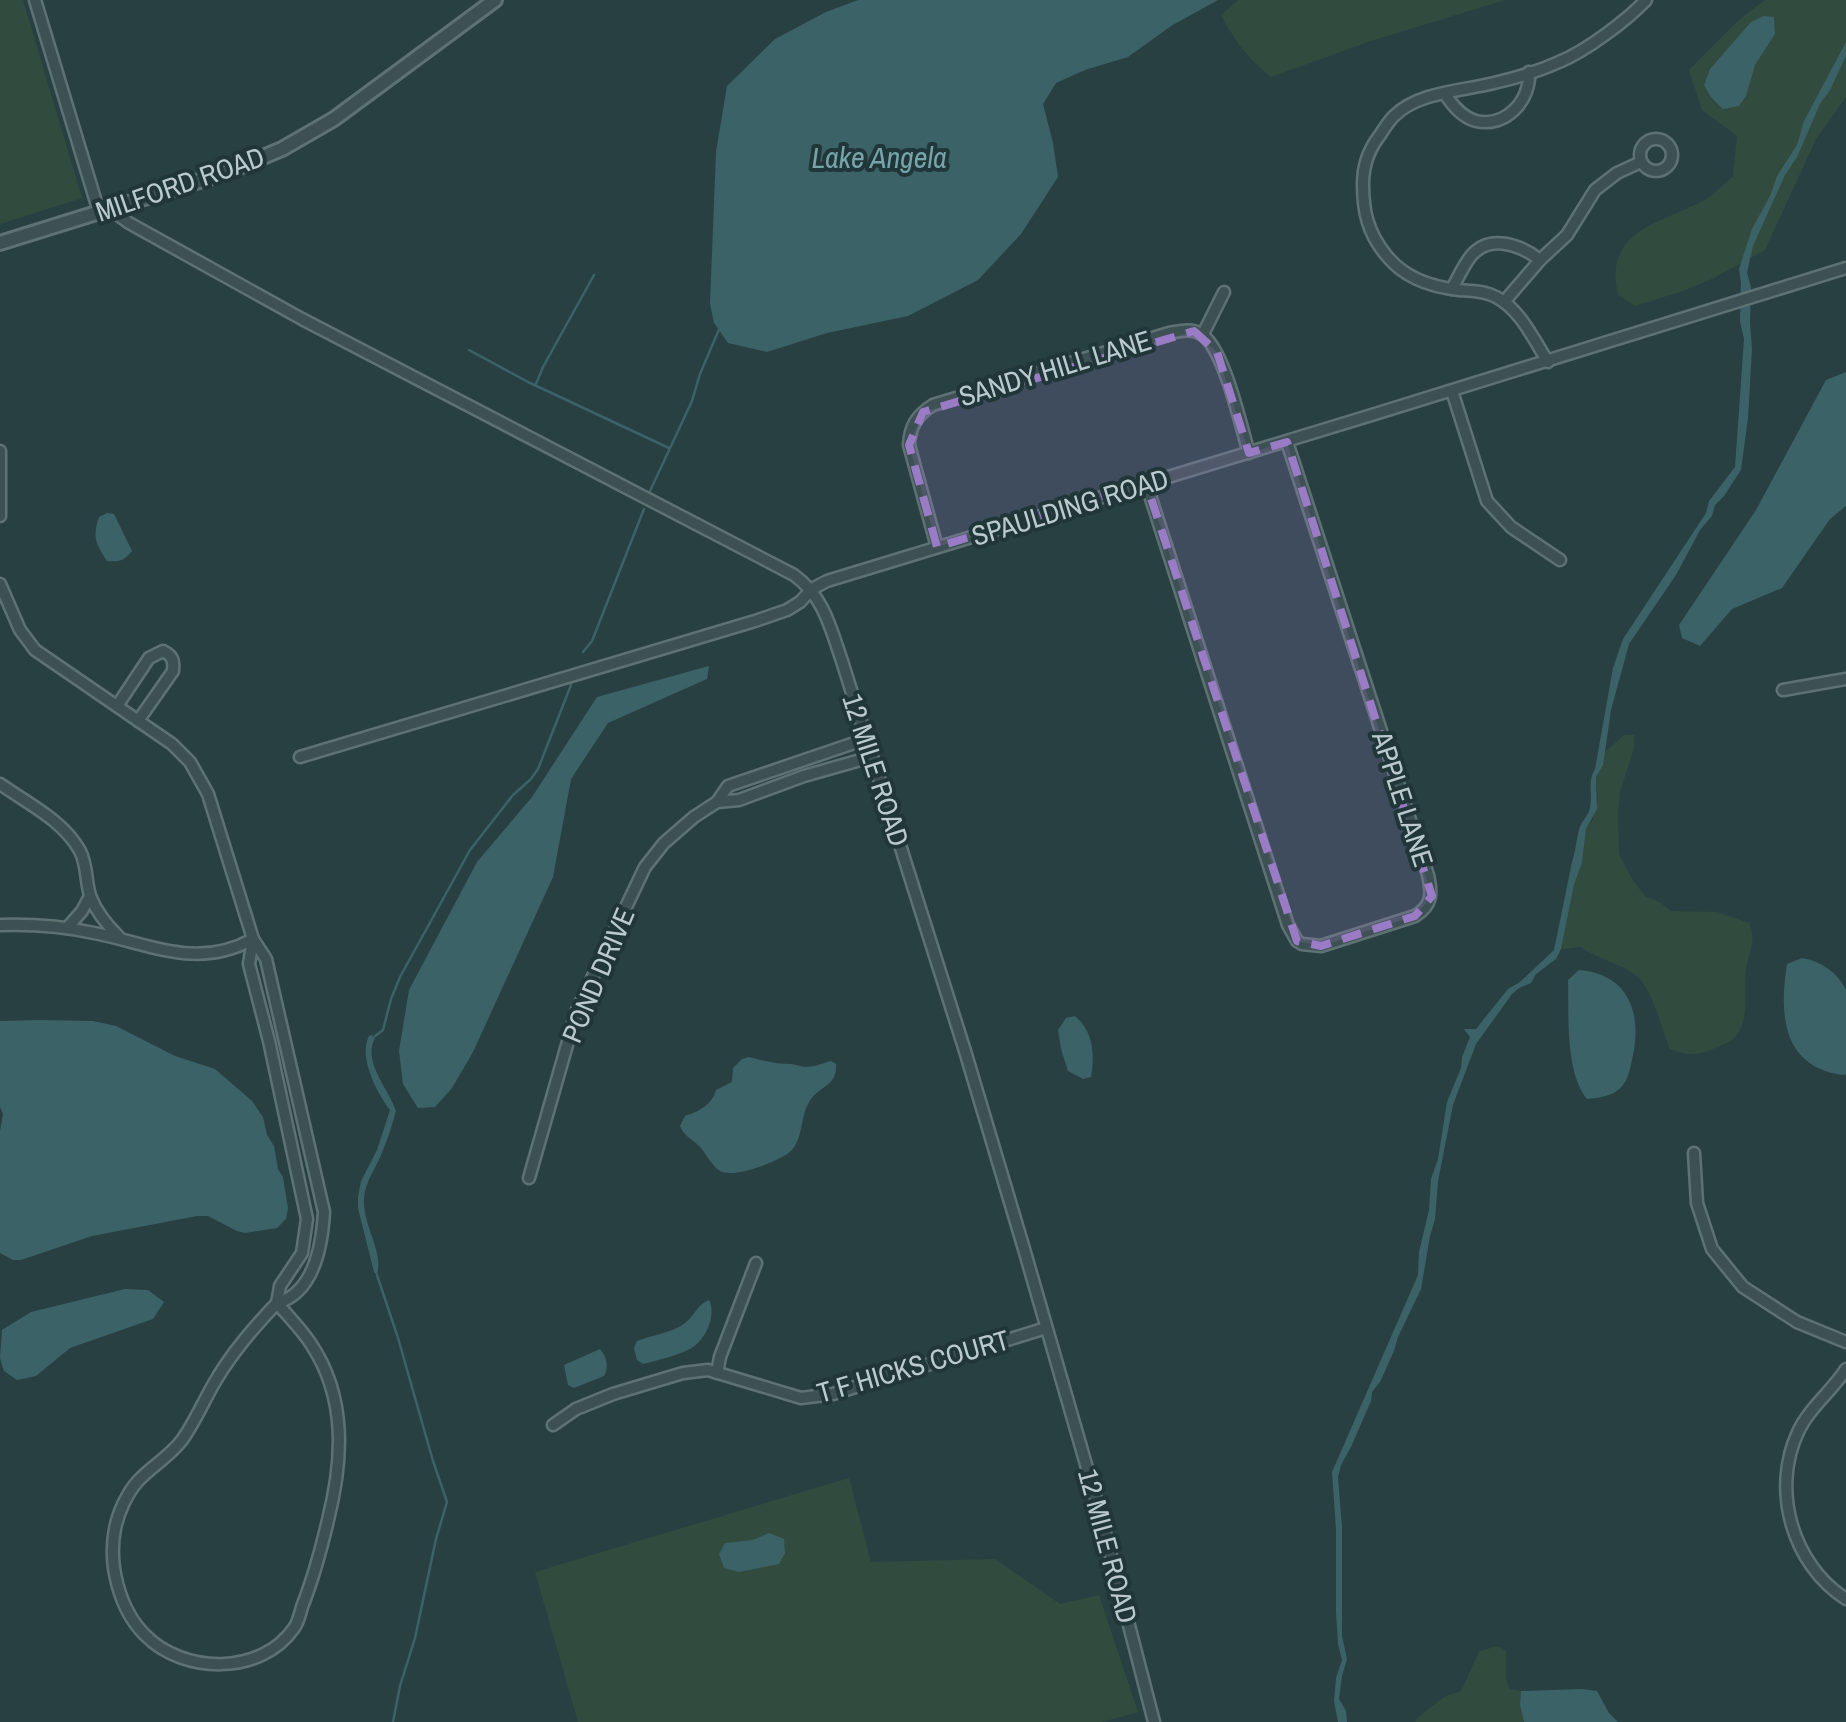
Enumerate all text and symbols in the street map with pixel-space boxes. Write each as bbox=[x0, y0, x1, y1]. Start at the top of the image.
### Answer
street label: MILFORD ROAD bbox=[91, 137, 269, 231]
water label: Lake Angela bbox=[811, 137, 947, 177]
street label: SANDY HILL LANE bbox=[954, 321, 1156, 415]
street label: SPAULDING ROAD bbox=[967, 459, 1173, 555]
street label: 12 MILE ROAD bbox=[833, 689, 919, 851]
street label: APPLE LANE bbox=[1363, 725, 1443, 872]
street label: POND DRIVE bbox=[553, 902, 643, 1048]
street label: T F HICKS COURT bbox=[812, 1320, 1014, 1412]
street label: 12 MILE ROAD bbox=[1069, 1465, 1147, 1627]

